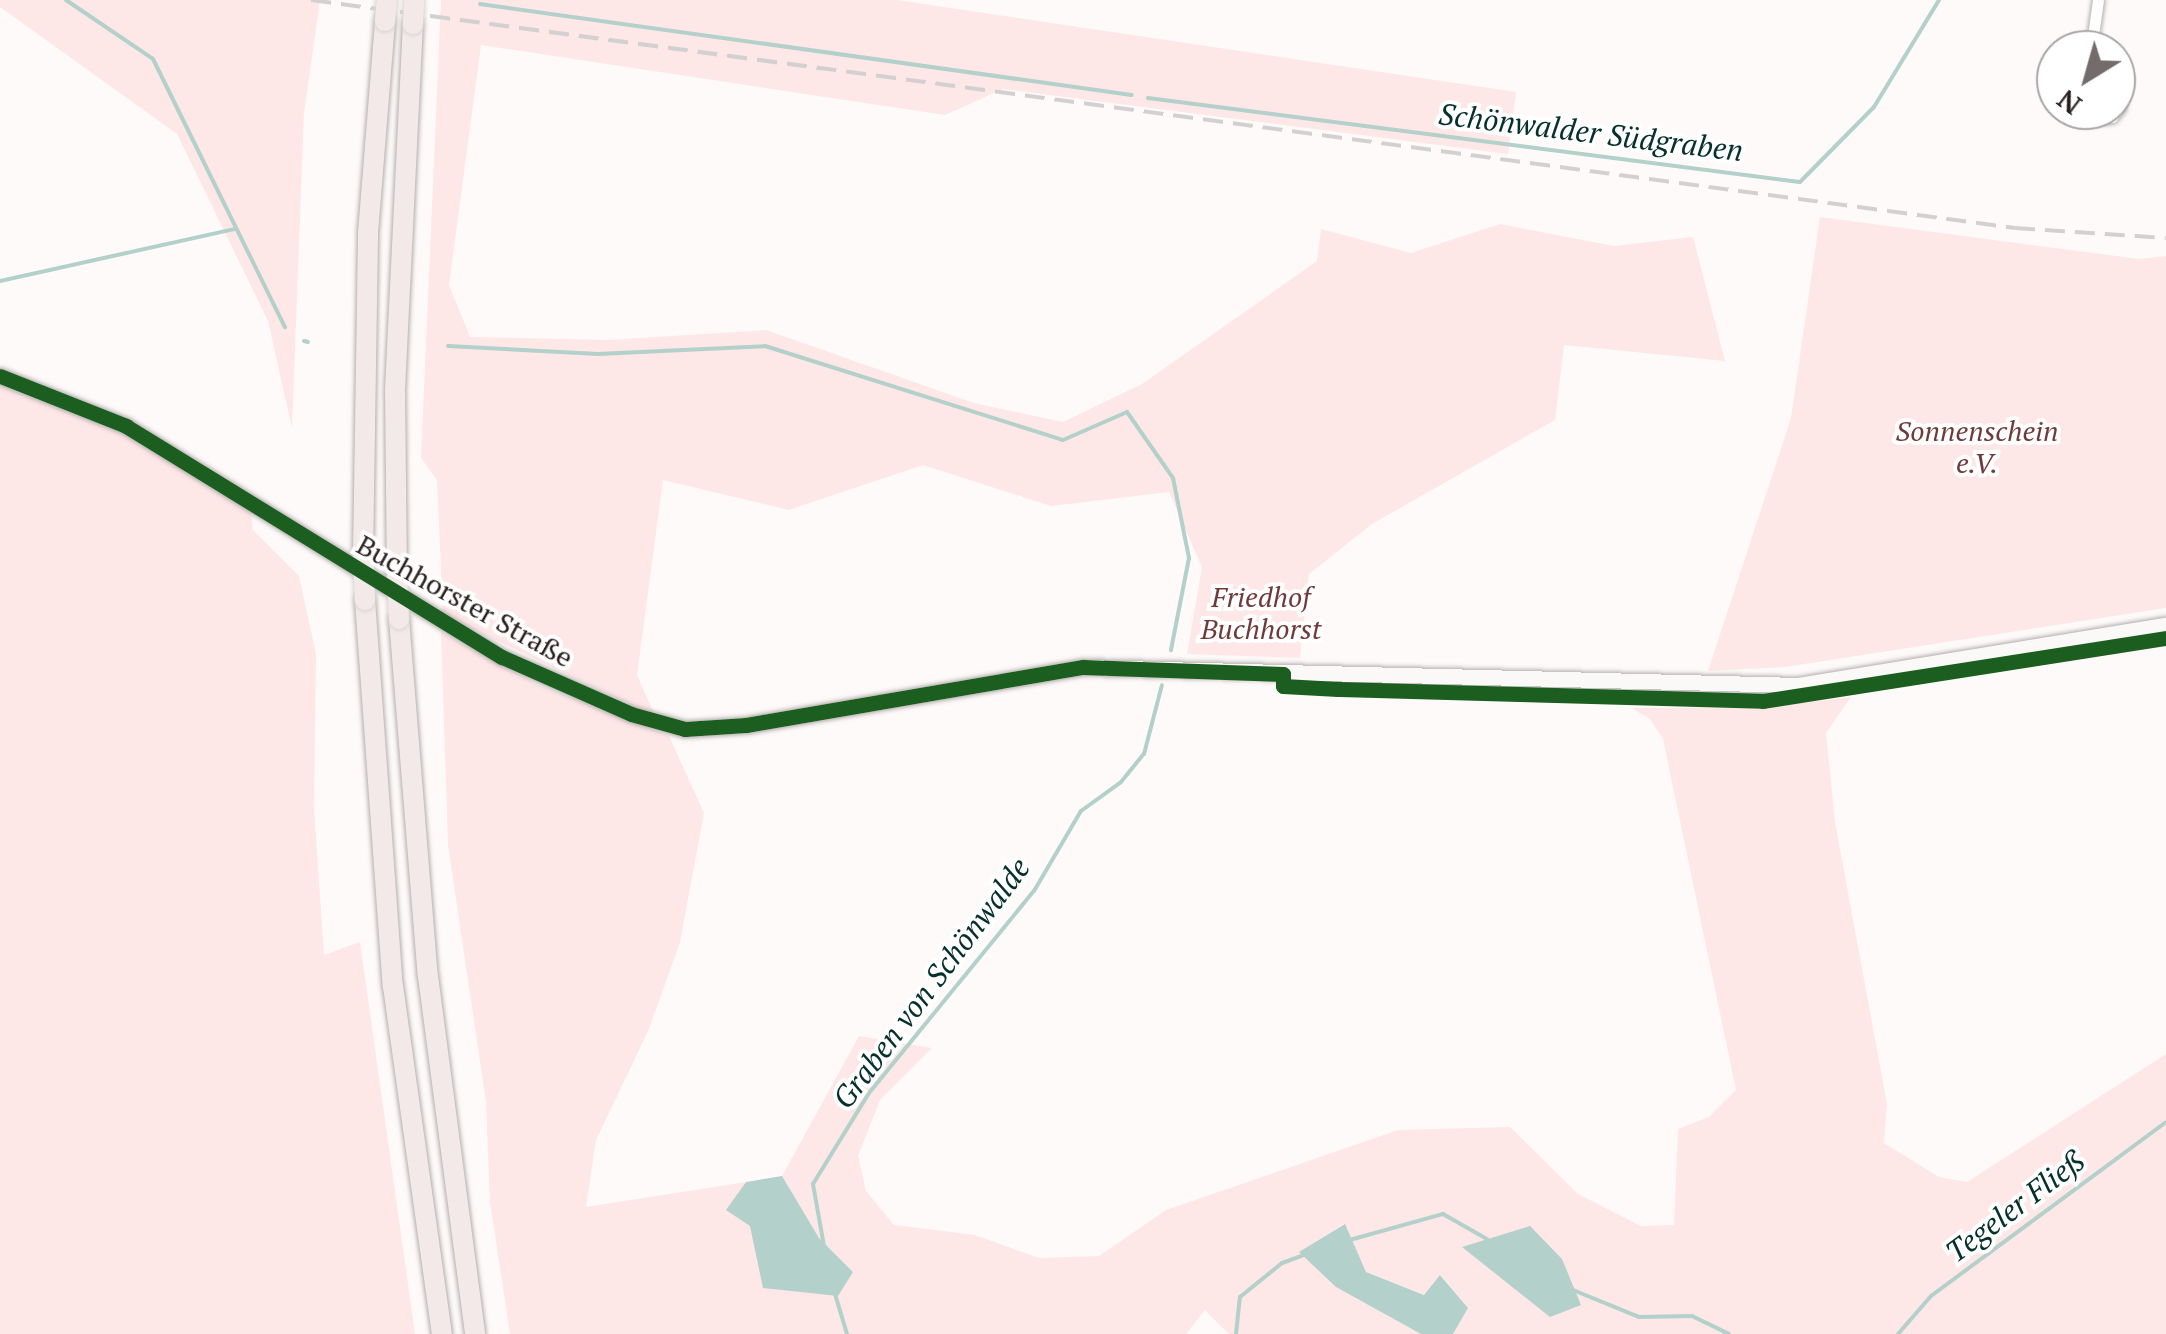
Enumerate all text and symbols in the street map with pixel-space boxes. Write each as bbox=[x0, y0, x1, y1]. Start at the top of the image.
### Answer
north arrow bbox=[2036, 30, 2136, 130]
text: N bbox=[2049, 82, 2088, 124]
water label: Schönwalder Südgraben bbox=[1437, 95, 1745, 169]
park label: Sonnenschein e.V. bbox=[1896, 414, 2058, 480]
street label: Buchhorster Straße bbox=[351, 528, 579, 674]
park label: Friedhof Buchhorst bbox=[1201, 580, 1321, 646]
water label: Graben von Schönwalde bbox=[825, 851, 1037, 1115]
water label: Tegeler Fließ bbox=[1938, 1142, 2092, 1270]

